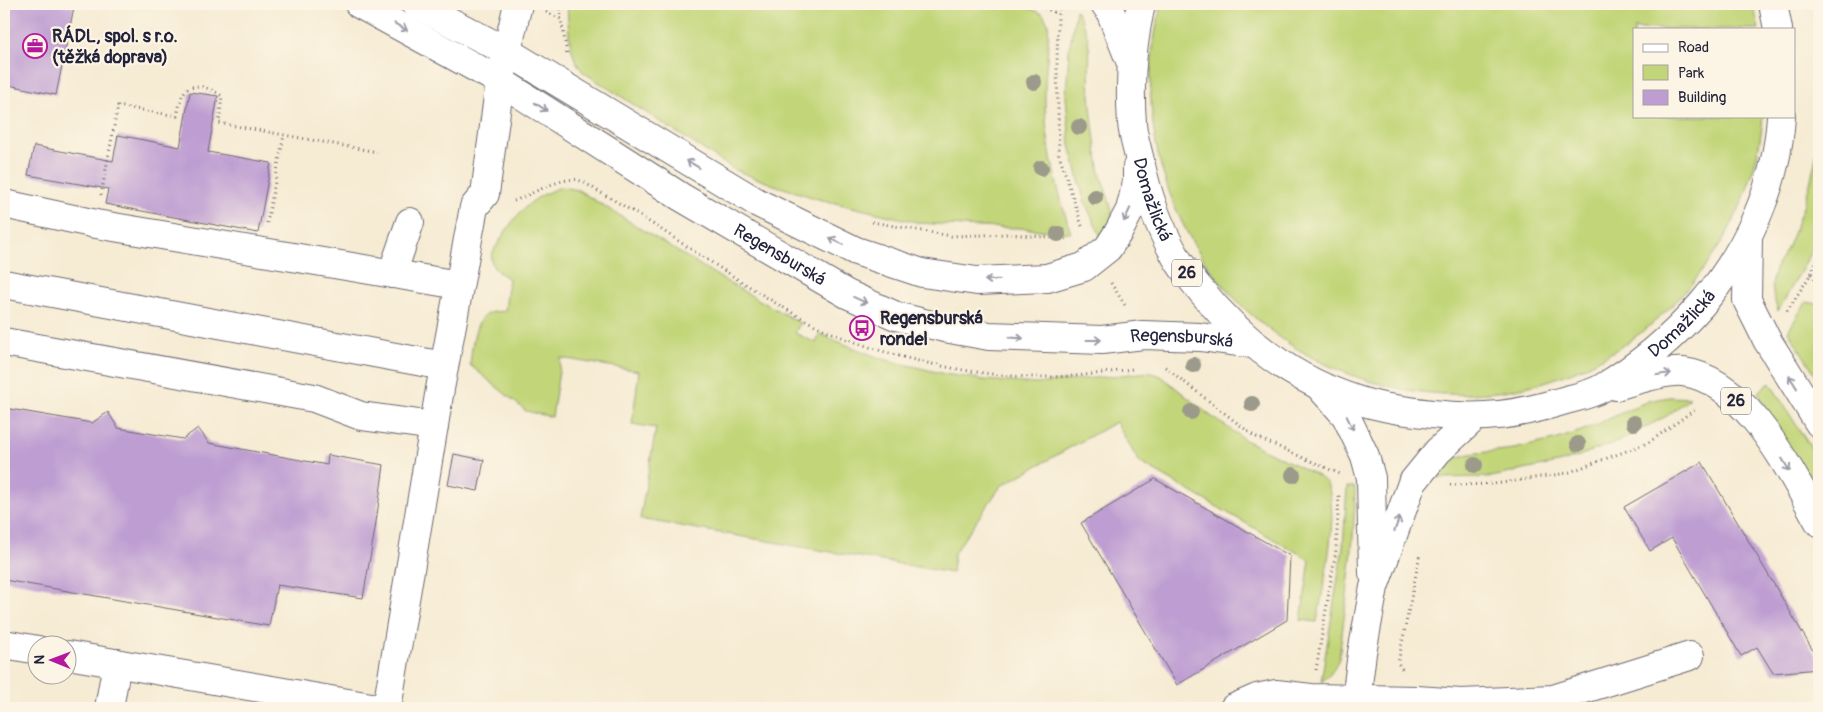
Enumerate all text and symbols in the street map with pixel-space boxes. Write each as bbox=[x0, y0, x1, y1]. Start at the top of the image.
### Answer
one-way arrow bbox=[394, 22, 409, 32]
place label: RÁDL, spol. s r.o. (těžká doprava) bbox=[52, 25, 178, 69]
legend bbox=[1633, 28, 1796, 118]
office icon: RÁDL, spol. s r.o. (těžká doprava) bbox=[22, 33, 48, 59]
text: Road bbox=[1678, 38, 1709, 57]
text: Park bbox=[1678, 64, 1705, 83]
text: Building bbox=[1678, 88, 1726, 107]
one-way arrow bbox=[534, 102, 548, 113]
street label: Domažlická bbox=[1128, 156, 1177, 245]
one-way arrow bbox=[686, 159, 700, 169]
one-way arrow bbox=[1121, 207, 1131, 222]
street label: Regensburská bbox=[729, 219, 830, 291]
one-way arrow bbox=[829, 236, 844, 245]
road number: 26 bbox=[1172, 260, 1202, 286]
one-way arrow bbox=[984, 276, 1000, 285]
street label: Domažlická bbox=[1643, 285, 1721, 363]
one-way arrow bbox=[852, 295, 867, 305]
place label: Regensburská rondel bbox=[880, 307, 984, 351]
bus stop icon: Regensburská rondel bbox=[849, 315, 875, 341]
street label: Regensburská bbox=[1129, 323, 1235, 353]
one-way arrow bbox=[1008, 333, 1024, 342]
one-way arrow bbox=[1086, 335, 1102, 345]
one-way arrow bbox=[1656, 369, 1672, 379]
one-way arrow bbox=[1788, 375, 1798, 389]
road number: 26 bbox=[1721, 388, 1751, 414]
one-way arrow bbox=[1345, 416, 1355, 431]
one-way arrow bbox=[1781, 457, 1791, 471]
one-way arrow bbox=[1393, 517, 1402, 533]
north arrow bbox=[28, 634, 78, 684]
text: N bbox=[31, 655, 48, 665]

